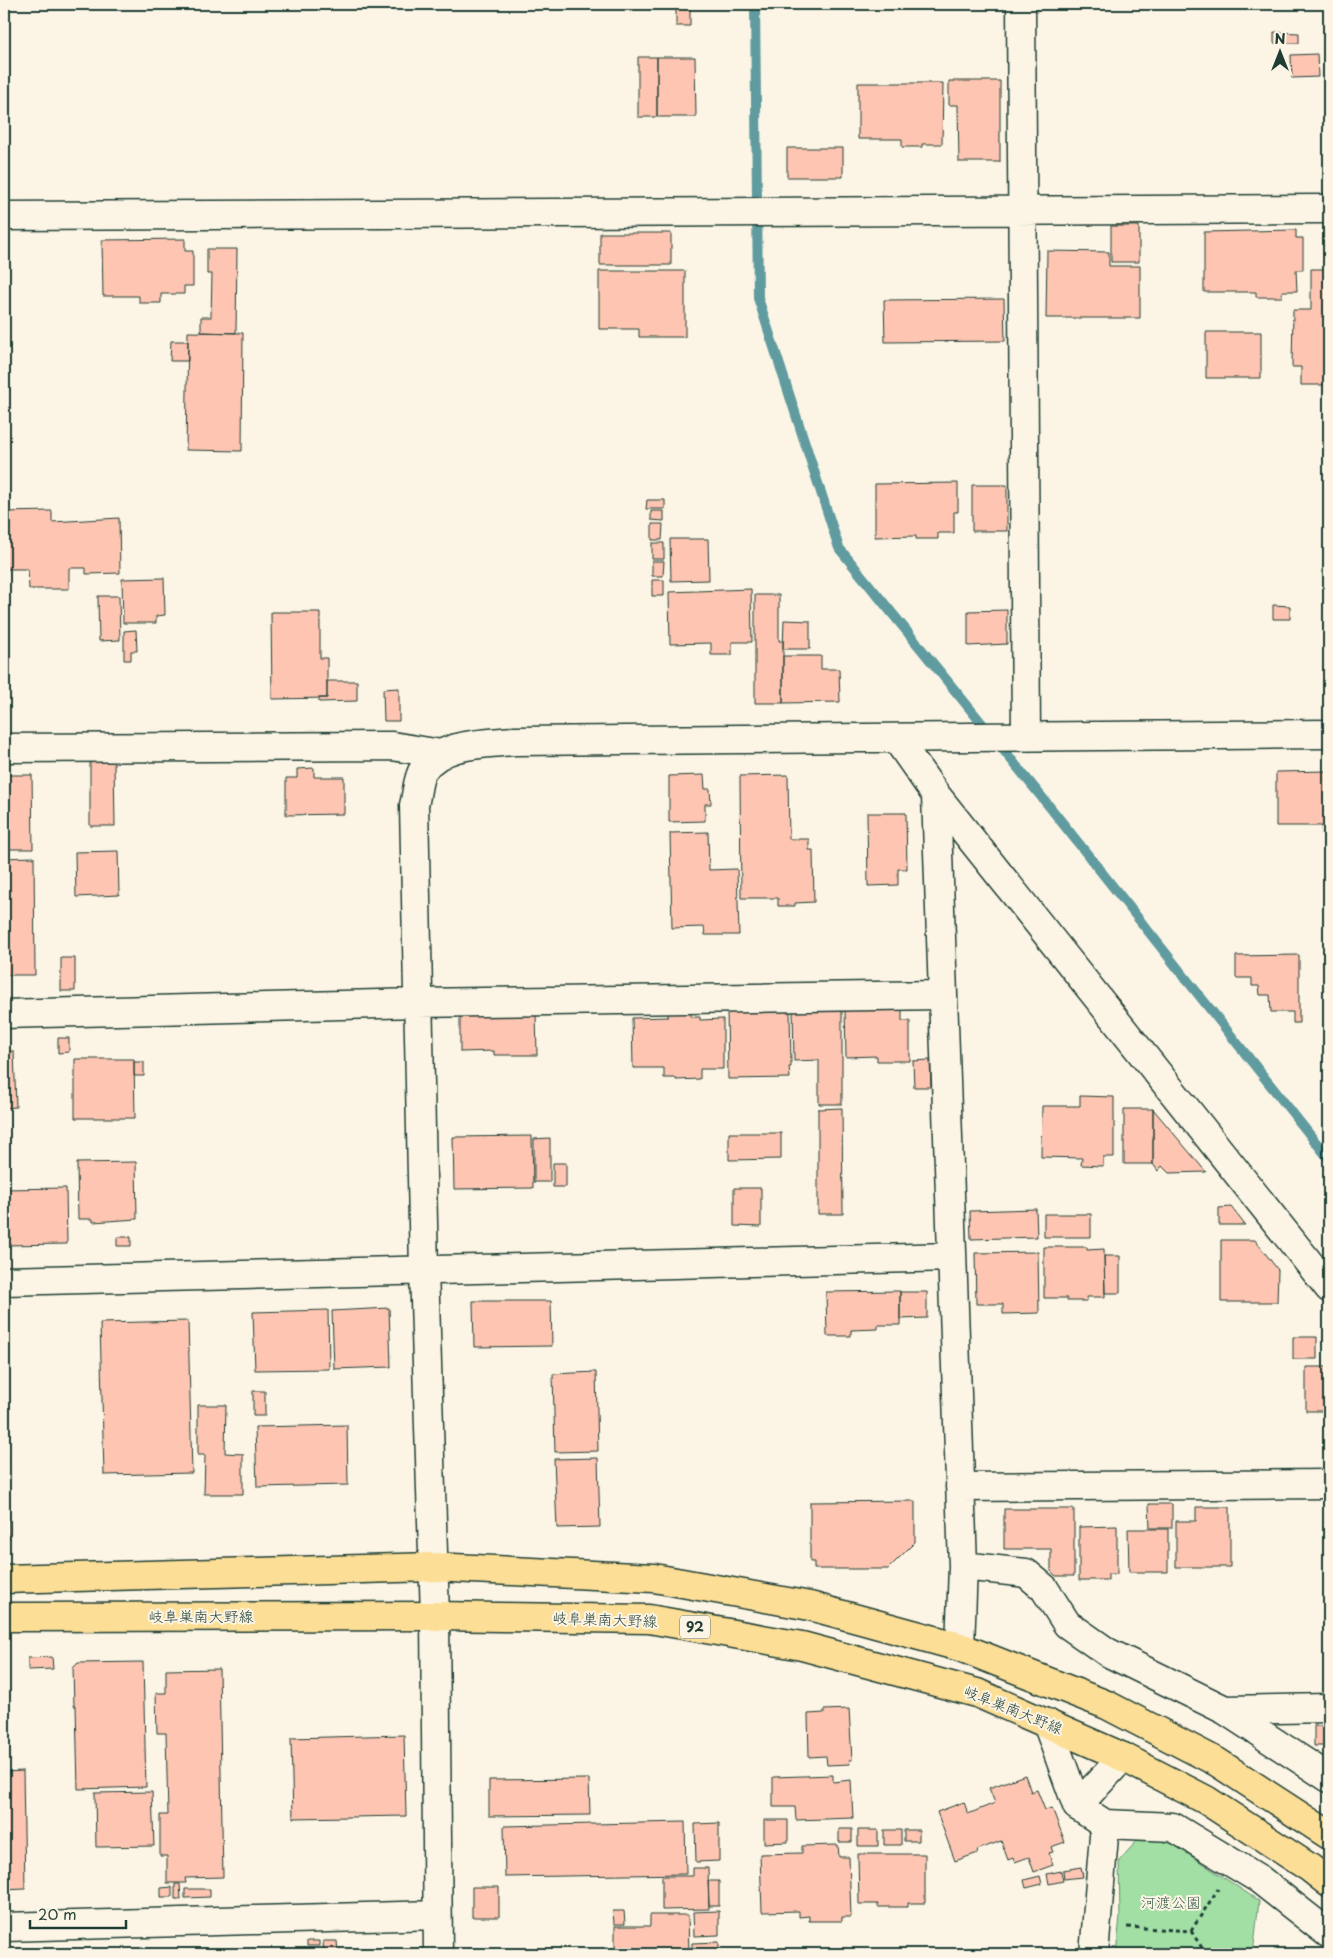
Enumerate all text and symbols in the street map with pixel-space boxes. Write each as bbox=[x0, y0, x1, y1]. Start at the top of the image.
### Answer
north arrow bbox=[1256, 28, 1306, 78]
text: N bbox=[1274, 28, 1286, 49]
street label: 岐阜巣南大野線 bbox=[148, 1604, 254, 1627]
street label: 岐阜巣南大野線 bbox=[552, 1605, 658, 1632]
road number: 92 bbox=[680, 1615, 710, 1638]
street label: 岐阜巣南大野線 bbox=[961, 1678, 1067, 1739]
park label: 河渡公園 bbox=[1141, 1890, 1201, 1913]
scale bar bbox=[30, 1898, 126, 1930]
text: 20 m bbox=[38, 1902, 77, 1925]

